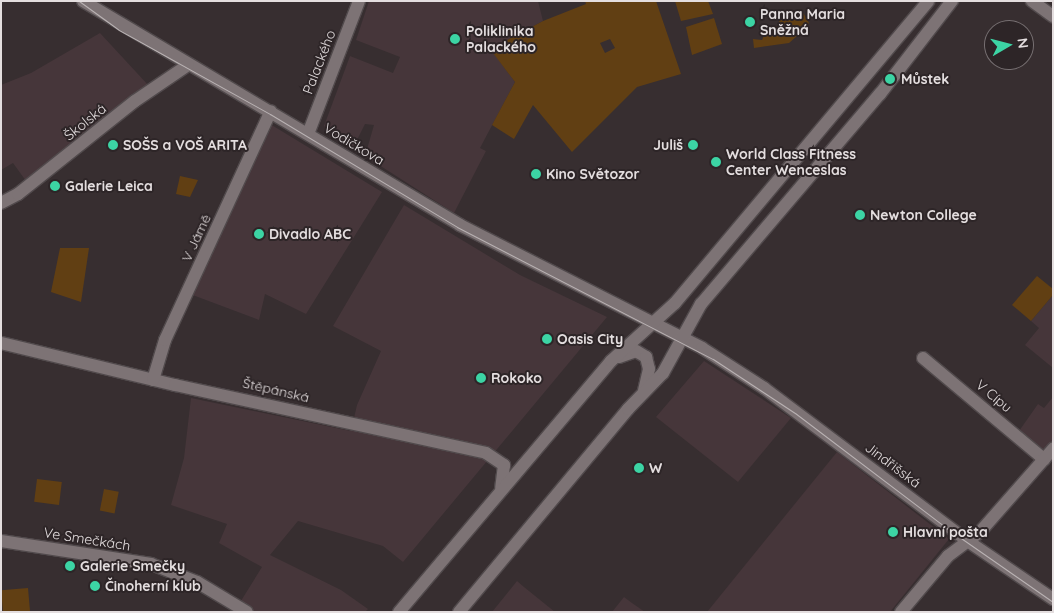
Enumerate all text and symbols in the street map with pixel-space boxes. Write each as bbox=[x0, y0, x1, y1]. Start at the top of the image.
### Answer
place label: Panna Maria Sněžná bbox=[760, 6, 845, 38]
marker: Panna Maria Sněžná bbox=[744, 16, 756, 28]
north arrow bbox=[984, 20, 1034, 70]
place label: Poliklinika Palackého bbox=[466, 23, 536, 56]
street label: Palackého bbox=[299, 28, 339, 96]
marker: Poliklinika Palackého bbox=[448, 32, 462, 46]
text: N bbox=[1013, 37, 1032, 49]
place label: Můstek bbox=[901, 71, 949, 87]
marker: Můstek bbox=[883, 72, 897, 86]
street label: Školská bbox=[61, 100, 109, 144]
street label: Vodičkova bbox=[321, 119, 387, 169]
place label: SOŠS a VOŠ ARITA bbox=[123, 137, 247, 153]
place label: Juliš bbox=[653, 137, 683, 153]
marker: SOŠS a VOŠ ARITA bbox=[107, 139, 119, 151]
marker: Juliš bbox=[687, 139, 699, 151]
place label: World Class Fitness Center Wenceslas bbox=[726, 146, 856, 178]
marker: World Class Fitness Center Wenceslas bbox=[710, 156, 722, 168]
place label: Kino Světozor bbox=[546, 166, 640, 182]
marker: Kino Světozor bbox=[530, 168, 542, 180]
place label: Galerie Leica bbox=[65, 178, 153, 194]
marker: Galerie Leica bbox=[49, 180, 61, 192]
place label: Newton College bbox=[870, 207, 977, 223]
marker: Newton College bbox=[854, 209, 866, 221]
street label: V Jámě bbox=[178, 212, 214, 264]
place label: Divadlo ABC bbox=[269, 226, 351, 242]
marker: Divadlo ABC bbox=[253, 228, 265, 240]
place label: Oasis City bbox=[557, 331, 623, 347]
marker: Oasis City bbox=[541, 333, 553, 345]
place label: Rokoko bbox=[491, 370, 542, 386]
marker: Rokoko bbox=[475, 372, 487, 384]
street label: Štěpánská bbox=[241, 374, 311, 406]
street label: V Cípu bbox=[973, 376, 1015, 416]
street label: Jindřišská bbox=[862, 439, 924, 491]
place label: W bbox=[649, 460, 662, 476]
marker: W bbox=[633, 462, 645, 474]
street label: Ve Smečkách bbox=[42, 524, 132, 554]
place label: Hlavní pošta bbox=[903, 524, 988, 540]
marker: Hlavní pošta bbox=[887, 526, 899, 538]
place label: Galerie Smečky bbox=[80, 558, 185, 574]
marker: Galerie Smečky bbox=[64, 560, 76, 572]
place label: Činoherní klub bbox=[105, 578, 201, 594]
marker: Činoherní klub bbox=[89, 580, 101, 592]

